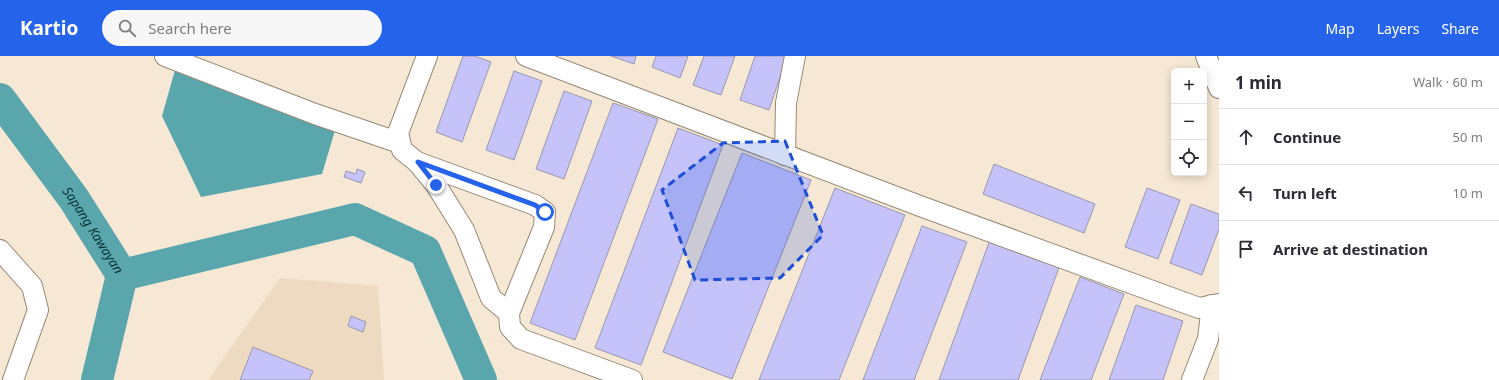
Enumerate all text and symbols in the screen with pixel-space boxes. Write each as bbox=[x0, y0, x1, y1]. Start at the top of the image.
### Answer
search box bbox=[102, 10, 382, 46]
text: Kartio bbox=[20, 15, 78, 41]
icon: search bbox=[116, 17, 138, 39]
text: Search here bbox=[148, 18, 232, 38]
text: Map bbox=[1326, 19, 1355, 38]
text: Layers bbox=[1377, 19, 1419, 38]
text: Share bbox=[1441, 19, 1479, 38]
map controls bbox=[1171, 68, 1207, 176]
button: + bbox=[1171, 68, 1207, 104]
text: 1 min bbox=[1235, 71, 1282, 94]
text: Walk · 60 m bbox=[1413, 73, 1483, 91]
button: − bbox=[1171, 104, 1207, 140]
icon: ahead bbox=[1235, 126, 1257, 148]
text: Continue bbox=[1273, 127, 1341, 147]
text: 50 m bbox=[1453, 128, 1483, 146]
button: locate bbox=[1171, 140, 1207, 176]
route end bbox=[427, 176, 445, 194]
icon: left bbox=[1235, 182, 1257, 204]
water label: Sapang Kawayan bbox=[59, 183, 128, 277]
text: Turn left bbox=[1273, 183, 1337, 203]
text: 10 m bbox=[1453, 184, 1483, 202]
route start bbox=[536, 203, 554, 221]
icon: arrive bbox=[1235, 238, 1257, 260]
text: Arrive at destination bbox=[1273, 239, 1428, 259]

